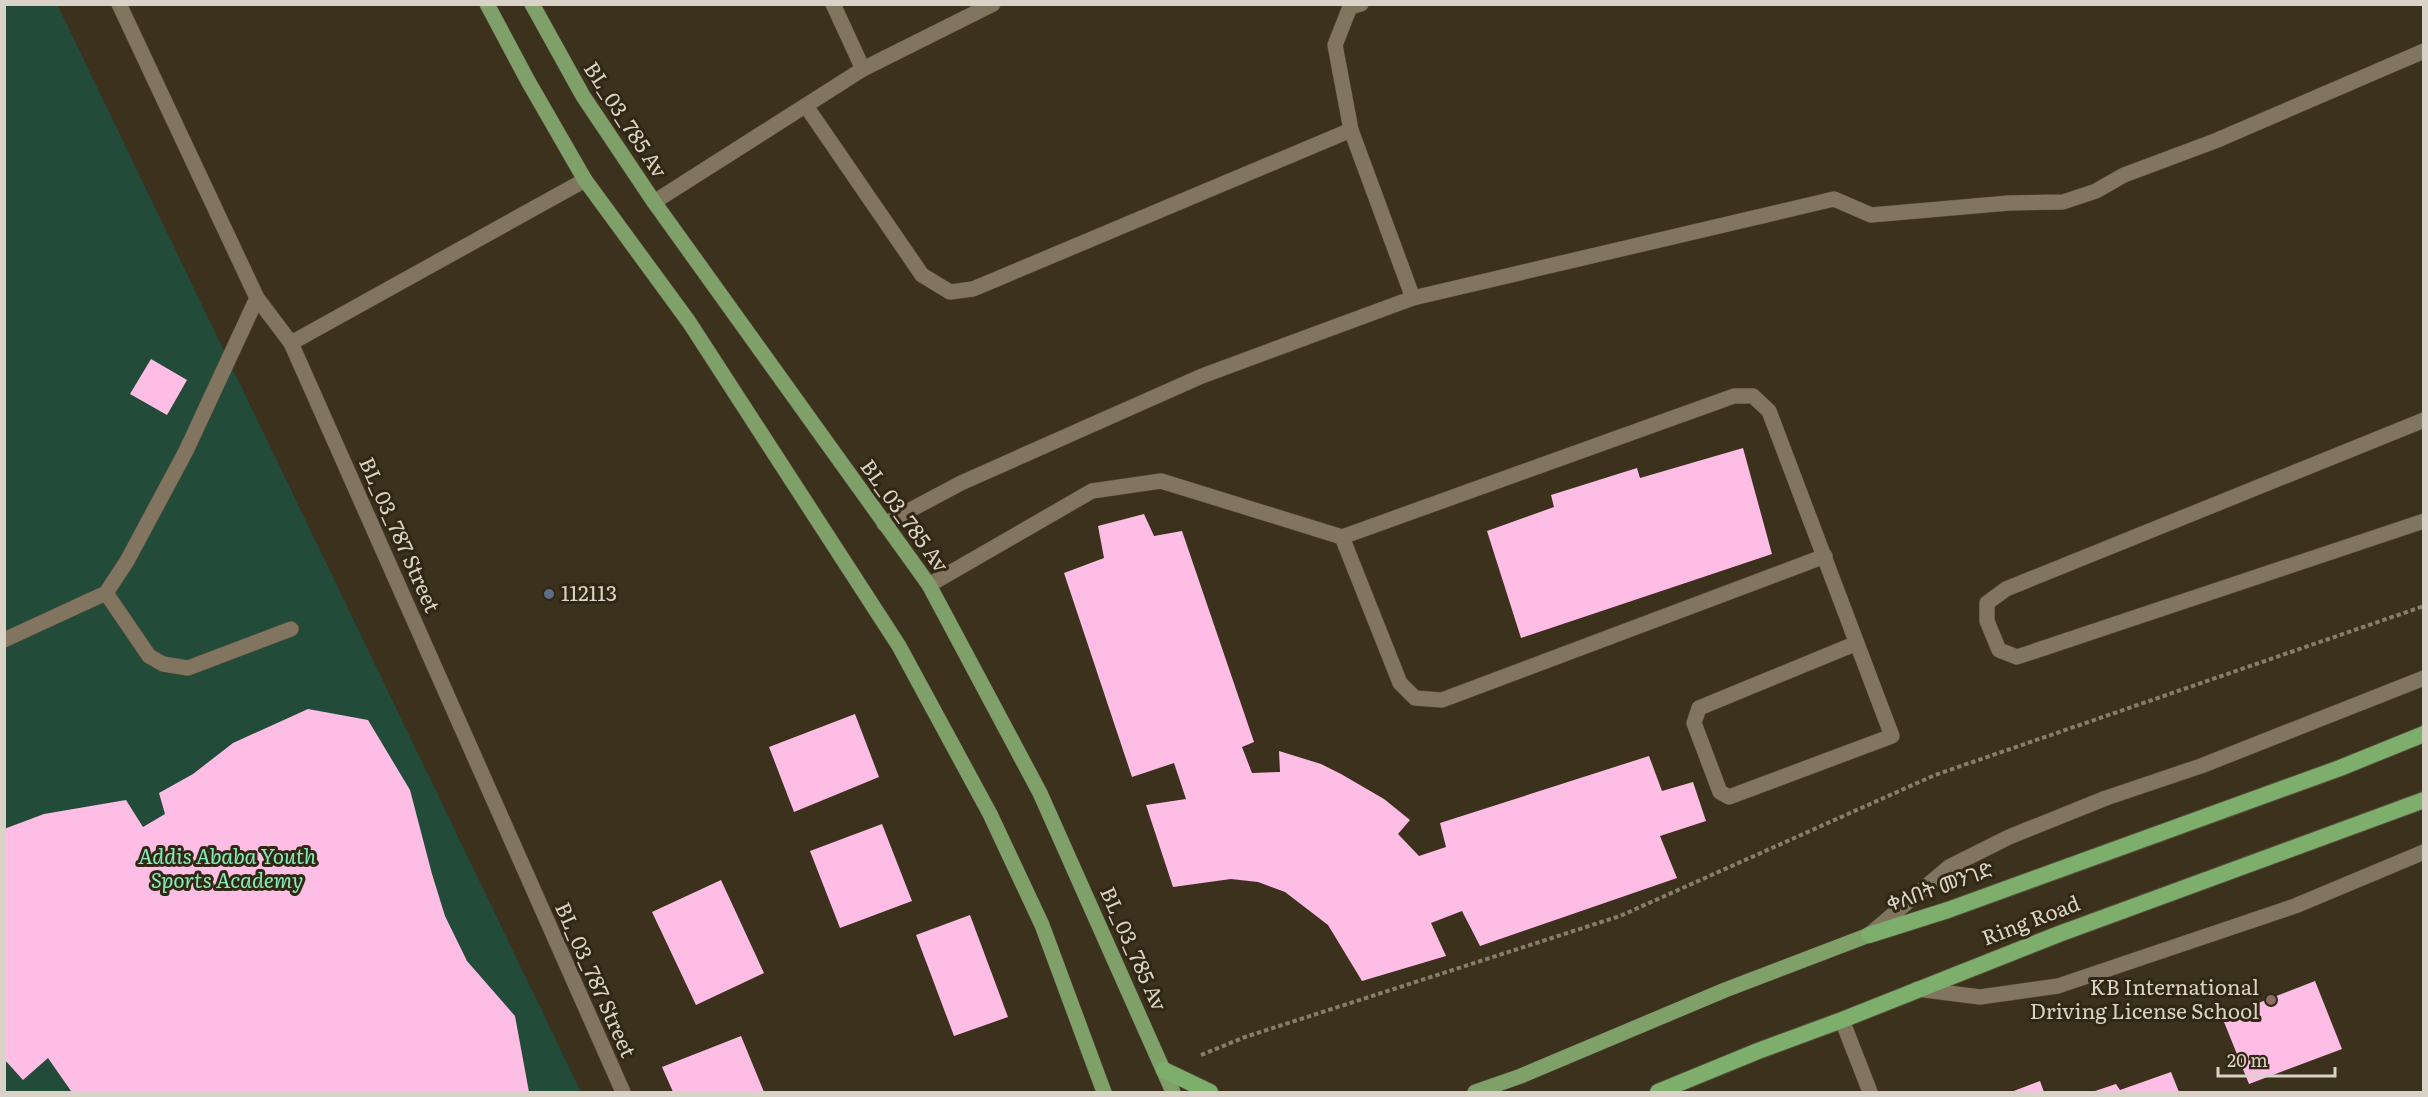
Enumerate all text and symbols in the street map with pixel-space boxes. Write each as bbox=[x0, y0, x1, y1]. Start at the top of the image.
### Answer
street label: BL_03_785 Av bbox=[578, 54, 677, 183]
street label: BL_03_787 Street bbox=[353, 451, 450, 617]
street label: BL_03_785 Av bbox=[854, 452, 958, 578]
place label: 112113 bbox=[561, 576, 617, 607]
marker: 112113 bbox=[542, 587, 556, 601]
park label: Addis Ababa Youth Sports Academy bbox=[138, 839, 317, 894]
street label: ቀለበት መንገድ bbox=[1882, 852, 1997, 917]
street label: BL_03_785 Av bbox=[1094, 881, 1177, 1016]
street label: Ring Road bbox=[1976, 886, 2084, 952]
street label: BL_03_787 Street bbox=[549, 896, 646, 1062]
place label: KB International Driving License School bbox=[2030, 970, 2259, 1025]
marker: KB International Driving License School bbox=[2264, 993, 2278, 1007]
scale bar bbox=[2218, 1040, 2335, 1078]
text: 20 m bbox=[2227, 1046, 2268, 1073]

